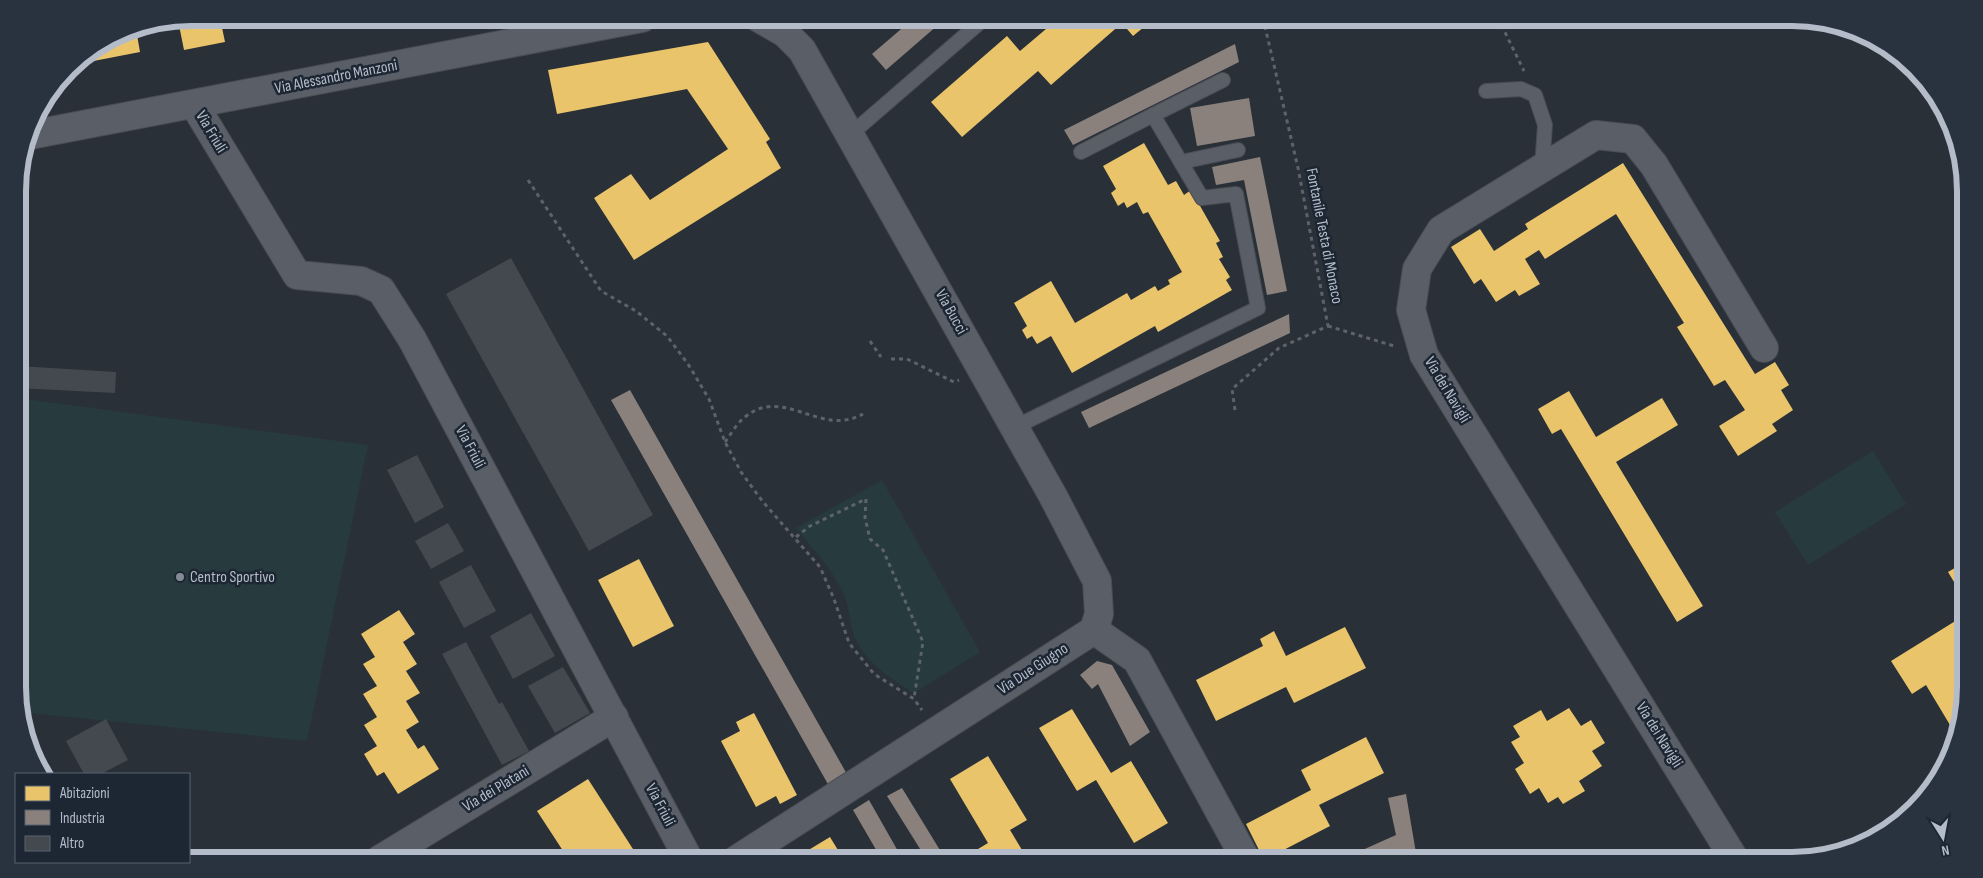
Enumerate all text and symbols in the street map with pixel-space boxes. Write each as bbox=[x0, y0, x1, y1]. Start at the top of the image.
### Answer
street label: Via Alessandro Manzoni bbox=[273, 56, 399, 98]
street label: Via Friuli bbox=[191, 108, 231, 156]
street label: Fontanile Testa di Monaco bbox=[1302, 167, 1346, 305]
street label: Via Bucci bbox=[931, 286, 971, 338]
street label: Via dei Navigli bbox=[1420, 354, 1474, 426]
street label: Via Friuli bbox=[451, 422, 489, 472]
place label: Centro Sportivo bbox=[190, 568, 275, 587]
marker: Centro Sportivo bbox=[174, 571, 186, 583]
street label: Via Due Giugno bbox=[994, 639, 1072, 699]
street label: Via dei Navigli bbox=[1631, 699, 1687, 771]
street label: Via dei Platani bbox=[459, 762, 533, 816]
legend bbox=[15, 773, 190, 863]
street label: Via Friuli bbox=[641, 780, 679, 830]
text: Abitazioni bbox=[59, 784, 110, 803]
text: Industria bbox=[60, 809, 105, 828]
north arrow bbox=[1918, 813, 1968, 863]
text: Altro bbox=[59, 834, 84, 853]
text: N bbox=[1940, 841, 1951, 859]

